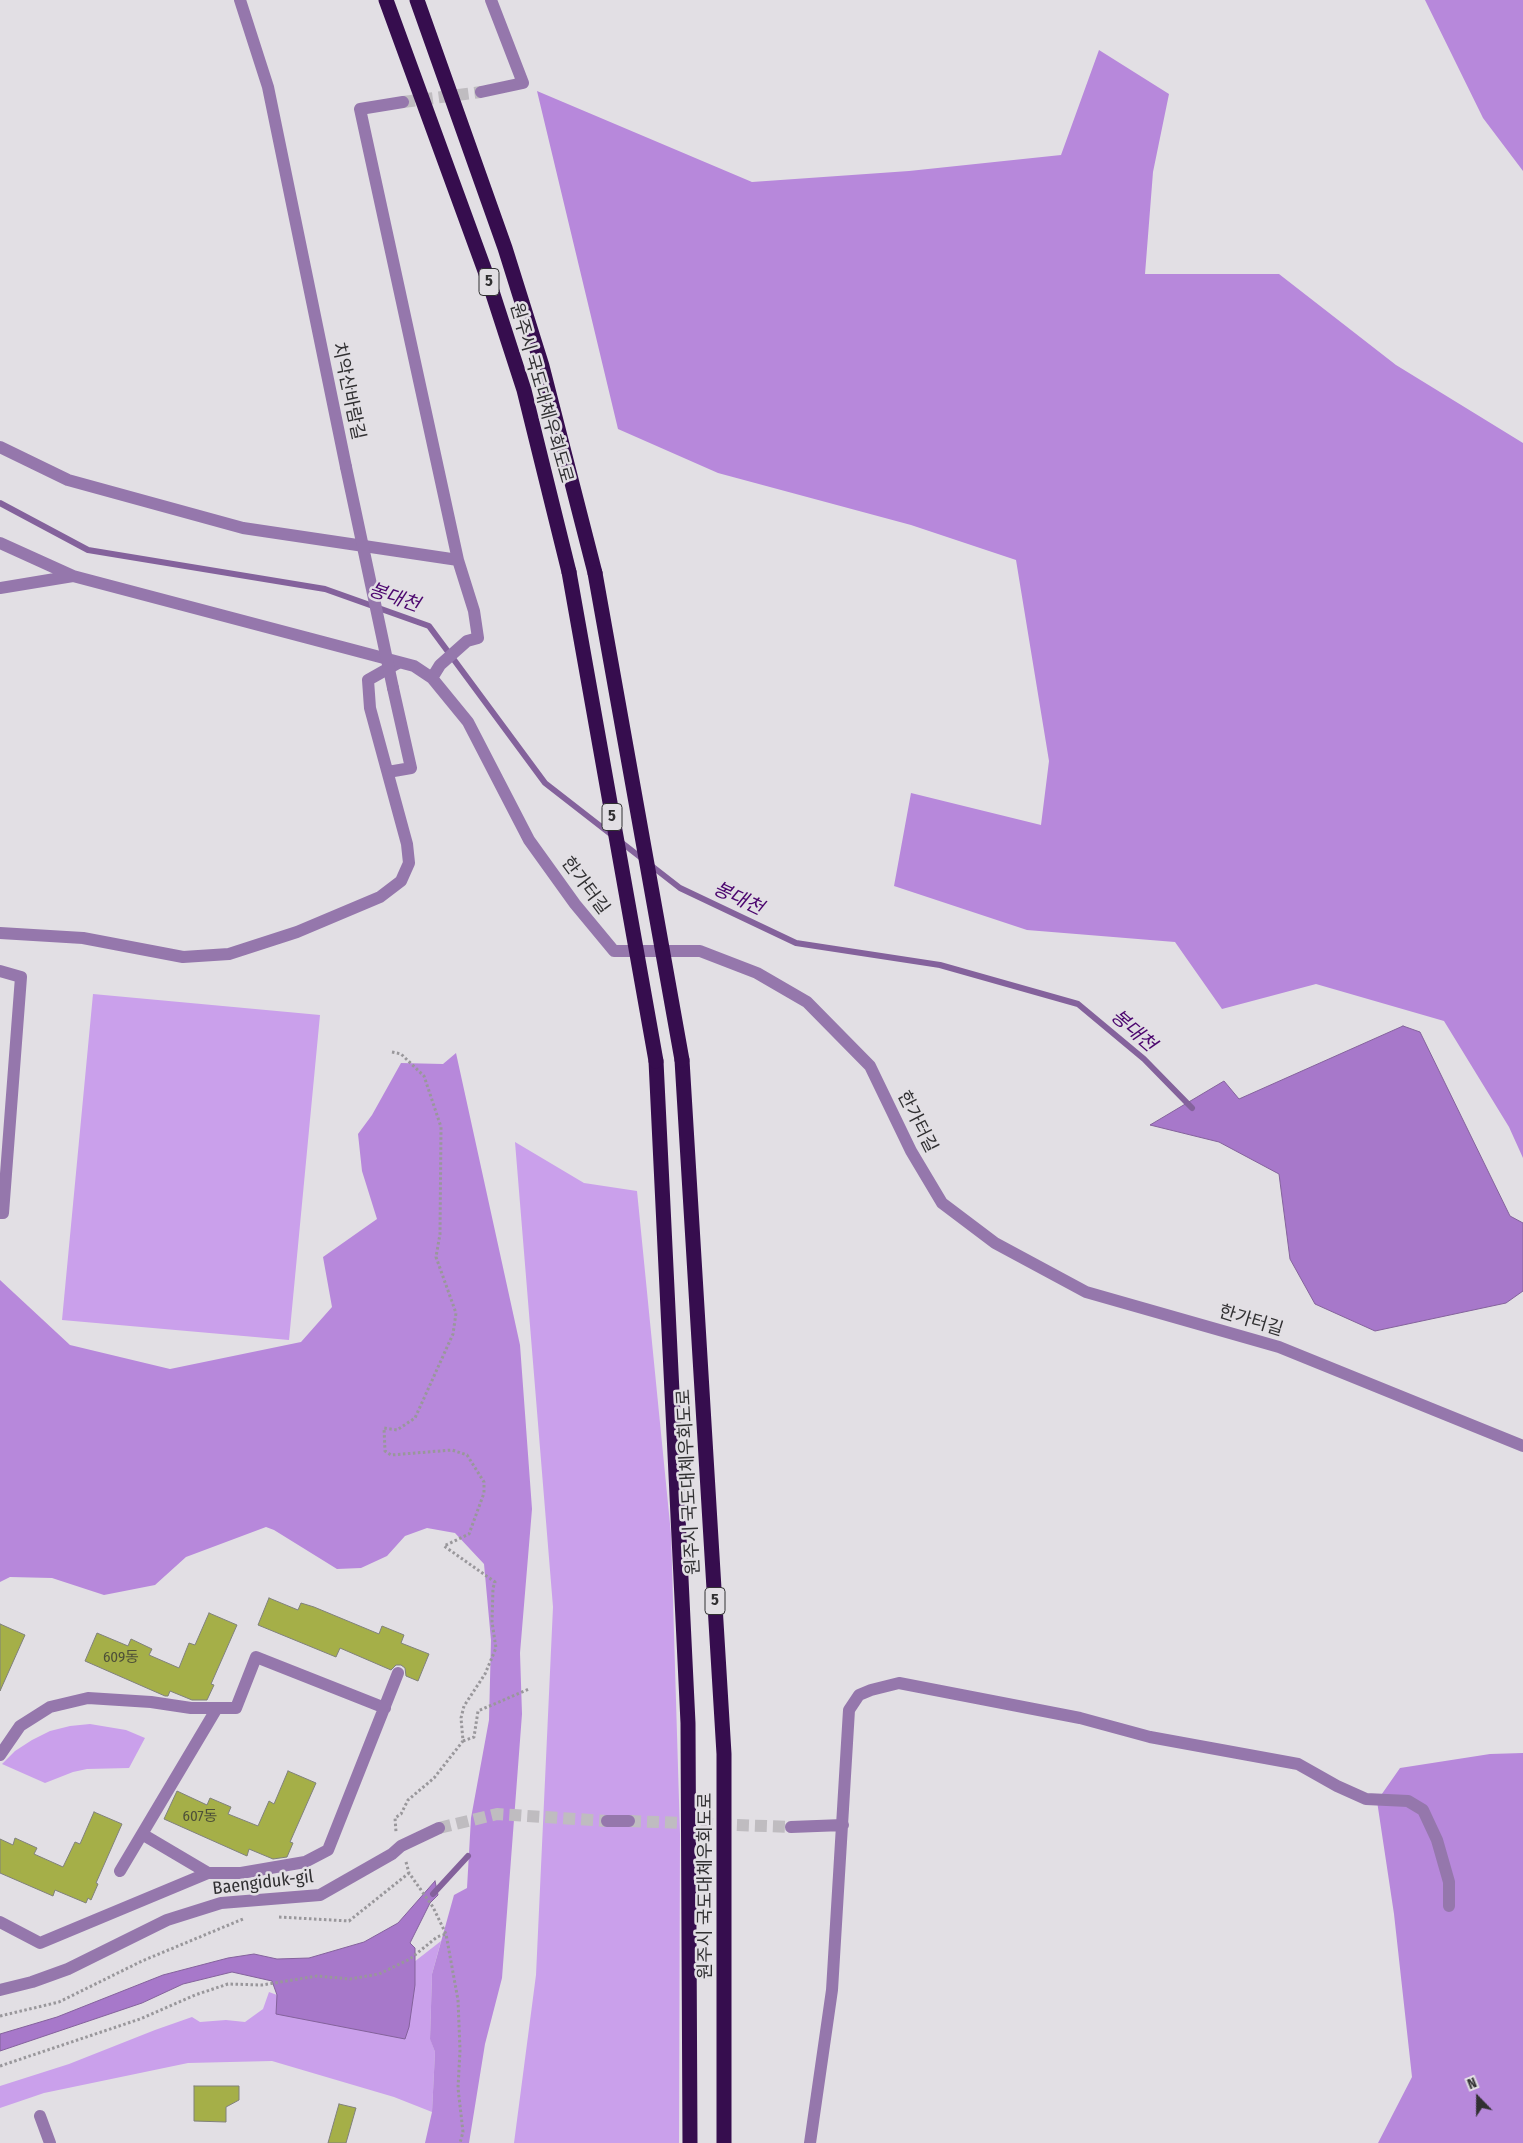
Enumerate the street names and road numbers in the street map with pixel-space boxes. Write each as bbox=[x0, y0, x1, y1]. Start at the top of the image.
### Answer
road number: 5 bbox=[479, 268, 499, 296]
street label: 원주시 국도대체우회도로 bbox=[505, 300, 577, 486]
street label: 치악산바람길 bbox=[327, 340, 369, 442]
road number: 5 bbox=[602, 804, 622, 830]
street label: 한가터길 bbox=[556, 853, 614, 919]
street label: 한가터길 bbox=[892, 1088, 942, 1156]
street label: 한가터길 bbox=[1216, 1301, 1286, 1341]
street label: 원주시 국도대체우회도로 bbox=[673, 1388, 705, 1576]
road number: 5 bbox=[705, 1588, 725, 1614]
street label: 원주시 국도대체우회도로 bbox=[695, 1793, 717, 1979]
street label: Baengiduk-gil bbox=[211, 1866, 315, 1900]

